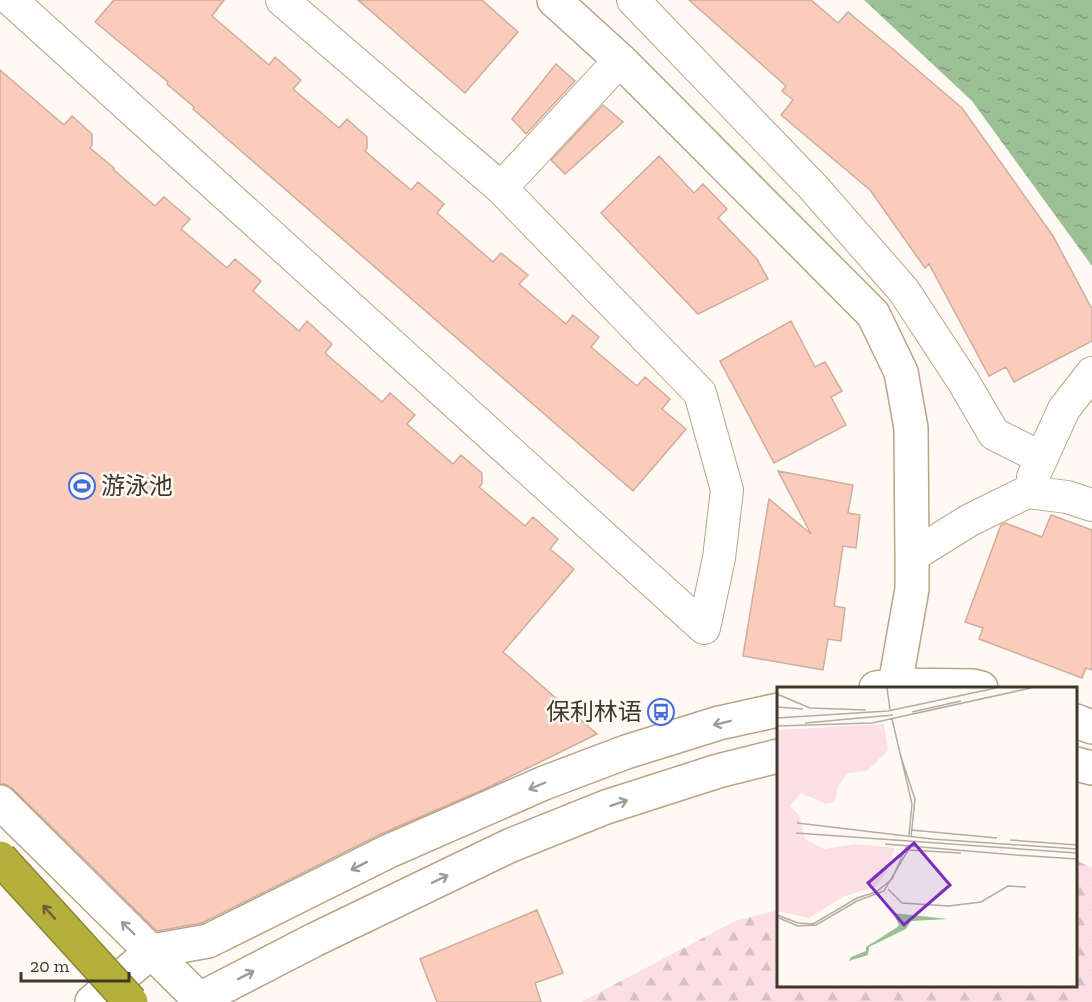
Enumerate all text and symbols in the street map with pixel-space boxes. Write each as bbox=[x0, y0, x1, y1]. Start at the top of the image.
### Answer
sports icon: 游泳池 bbox=[67, 471, 97, 501]
place label: 游泳池 bbox=[101, 471, 173, 500]
inset map bbox=[777, 687, 1077, 987]
place label: 保利林语 bbox=[546, 697, 642, 726]
bus stop icon: 保利林语 bbox=[646, 697, 676, 727]
one-way arrow bbox=[712, 717, 731, 729]
one-way arrow bbox=[529, 781, 547, 792]
one-way arrow bbox=[609, 797, 628, 808]
one-way arrow bbox=[351, 860, 369, 872]
one-way arrow bbox=[430, 873, 448, 885]
one-way arrow bbox=[42, 905, 56, 920]
one-way arrow bbox=[120, 920, 135, 935]
scale bar bbox=[21, 945, 129, 983]
text: 20 m bbox=[30, 955, 70, 977]
one-way arrow bbox=[237, 968, 255, 980]

